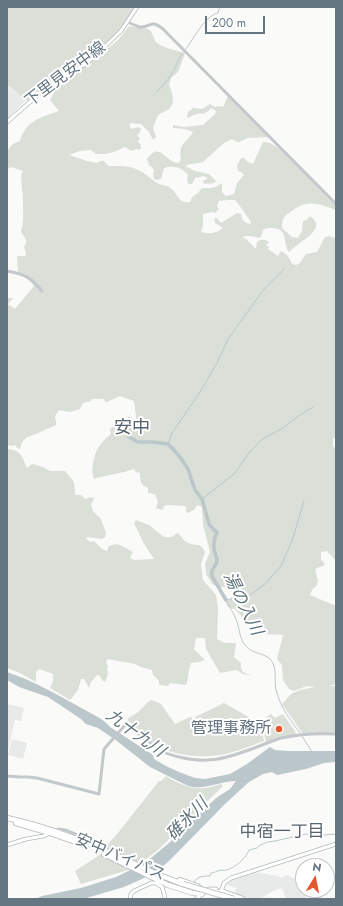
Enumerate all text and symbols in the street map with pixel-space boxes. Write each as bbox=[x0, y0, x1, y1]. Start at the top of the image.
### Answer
scale bar bbox=[207, 8, 267, 34]
text: 200 m bbox=[212, 14, 246, 32]
street label: 下里見安中線 bbox=[22, 38, 110, 112]
district label: 安中 bbox=[114, 418, 150, 440]
water label: 湯の入川 bbox=[218, 569, 266, 639]
water label: 九十九川 bbox=[101, 706, 169, 762]
place label: 管理事務所 bbox=[191, 719, 271, 739]
marker: 管理事務所 bbox=[274, 724, 284, 734]
water label: 碓氷川 bbox=[163, 795, 213, 845]
district label: 中宿一丁目 bbox=[240, 823, 324, 843]
street label: 安中バイパス bbox=[72, 830, 168, 886]
north arrow bbox=[295, 858, 335, 898]
text: N bbox=[311, 859, 323, 876]

